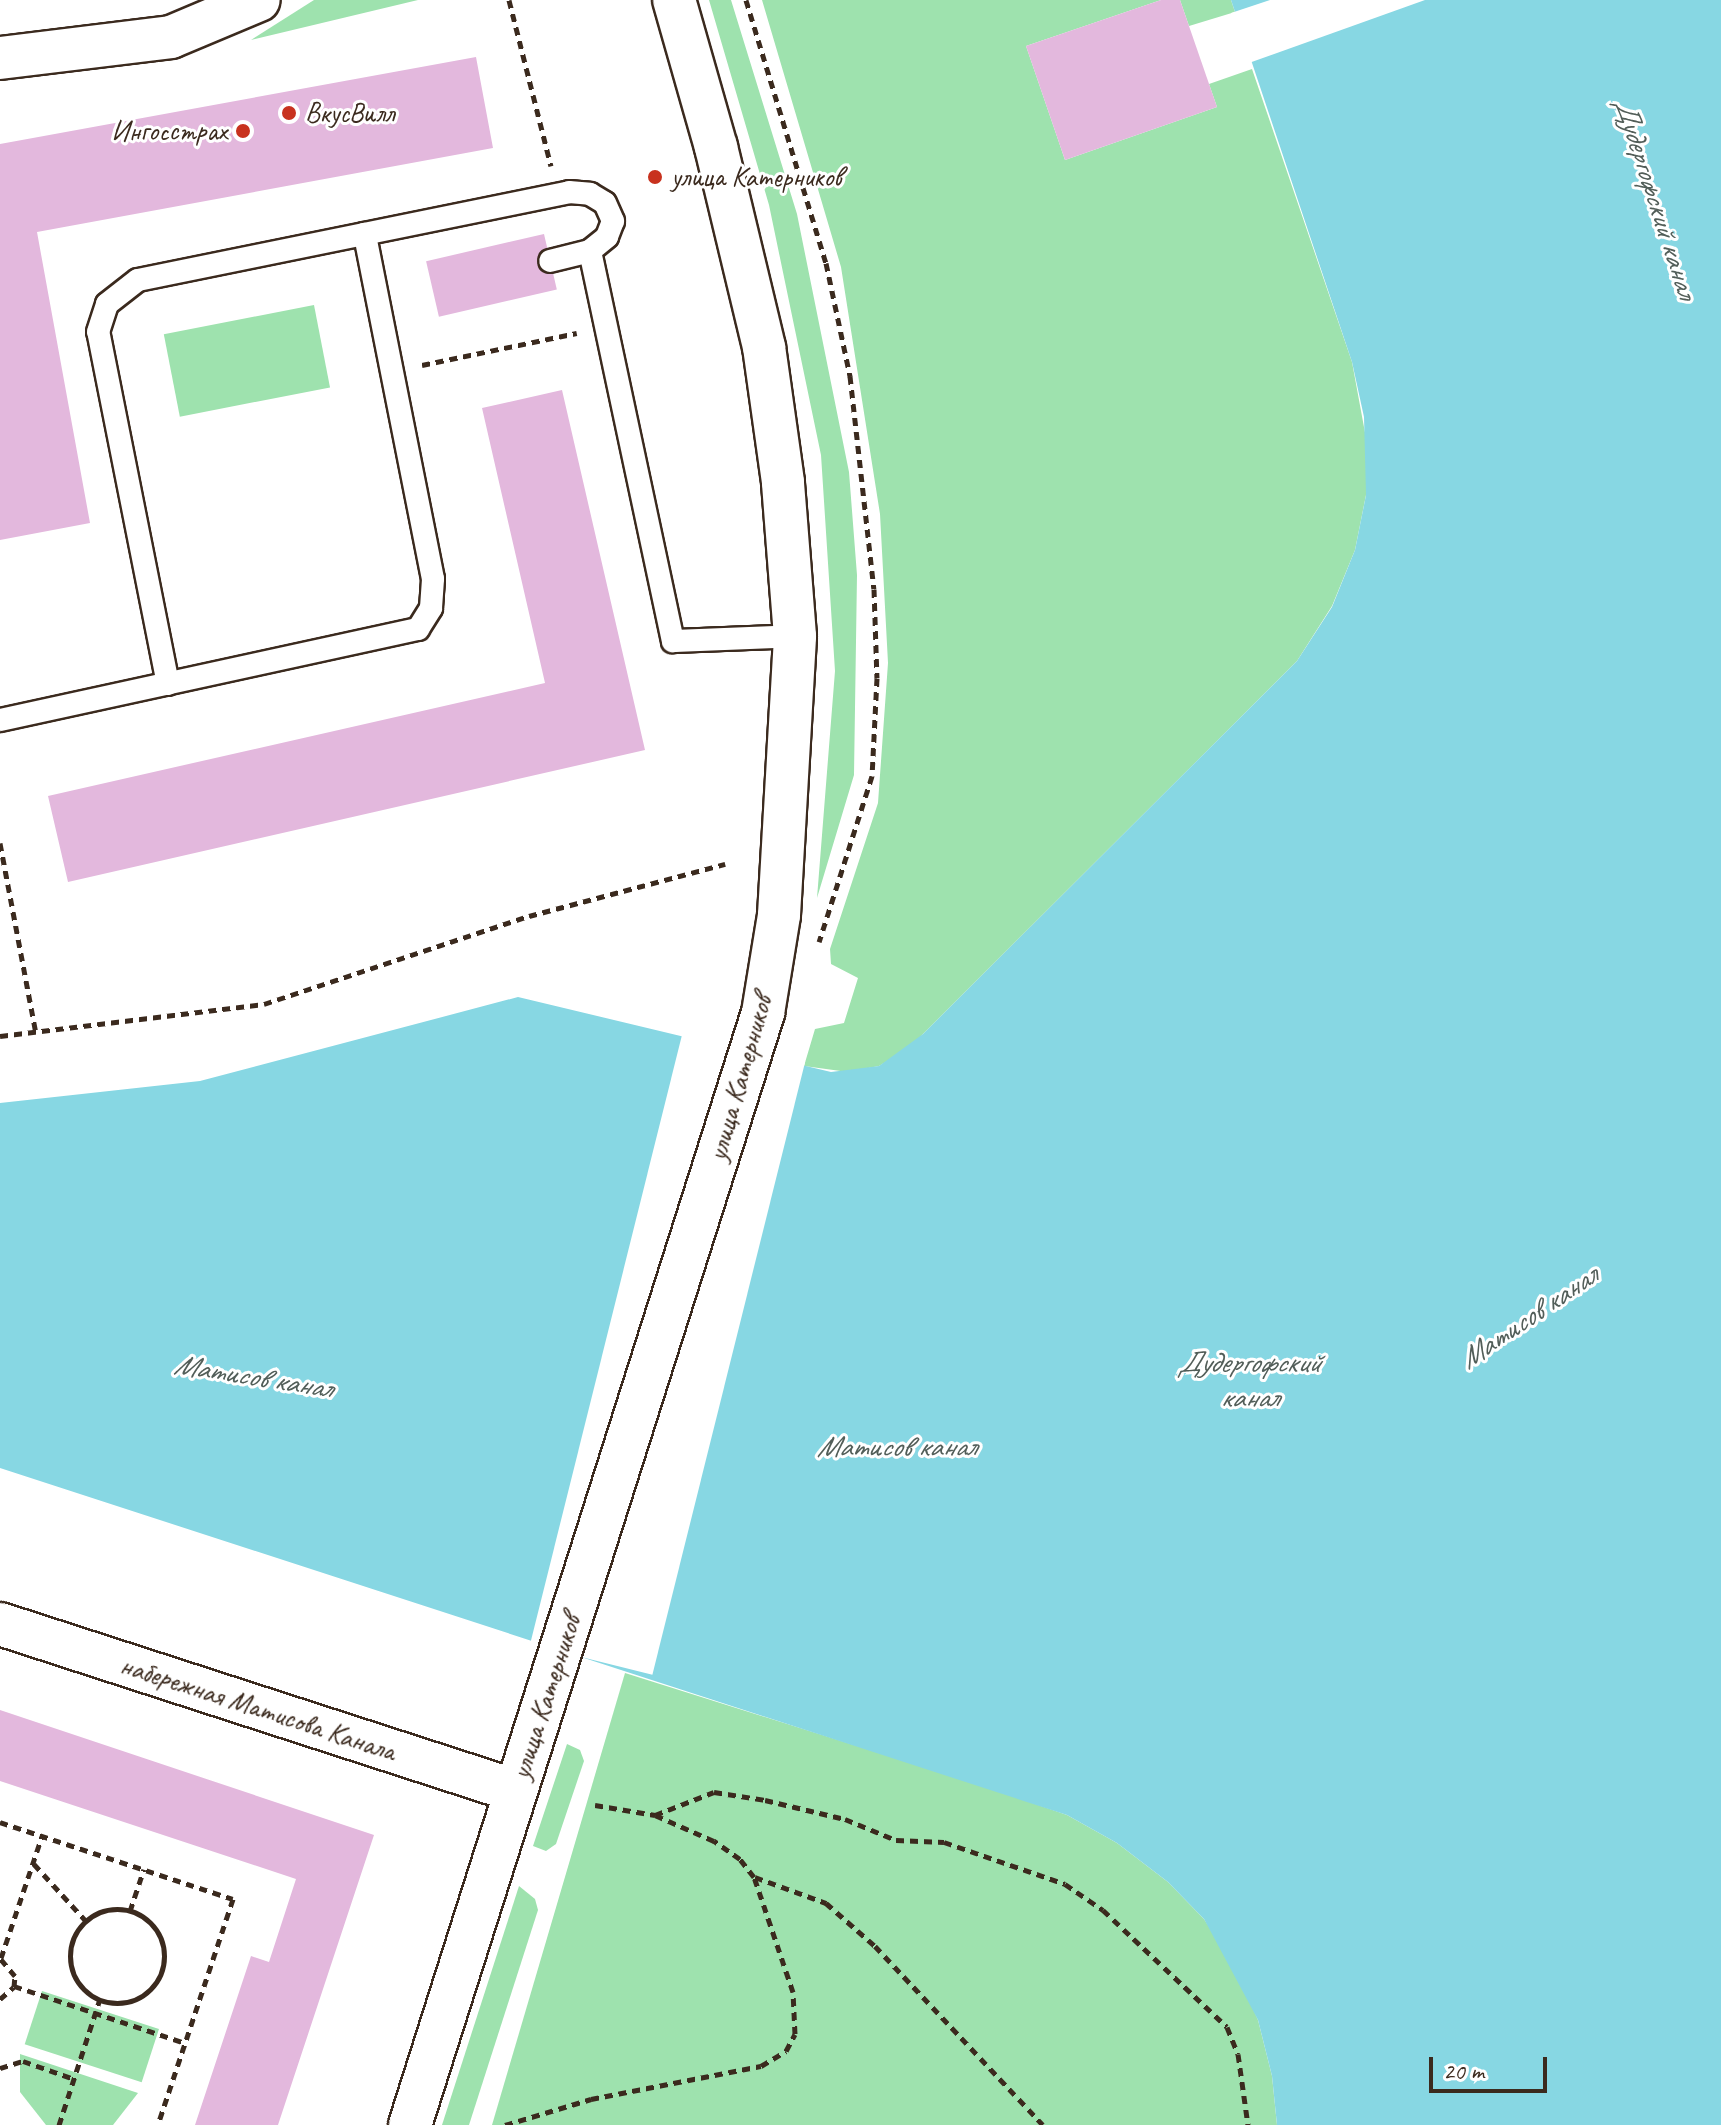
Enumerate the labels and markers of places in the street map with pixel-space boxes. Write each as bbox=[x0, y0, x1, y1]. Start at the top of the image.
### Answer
place label: ВкусВилл bbox=[305, 96, 394, 130]
marker: ВкусВилл bbox=[280, 104, 298, 122]
place label: Ингосстрах bbox=[111, 114, 227, 148]
marker: Ингосстрах bbox=[234, 122, 252, 140]
place label: улица Катерников bbox=[671, 160, 840, 194]
marker: улица Катерников bbox=[646, 168, 664, 186]

